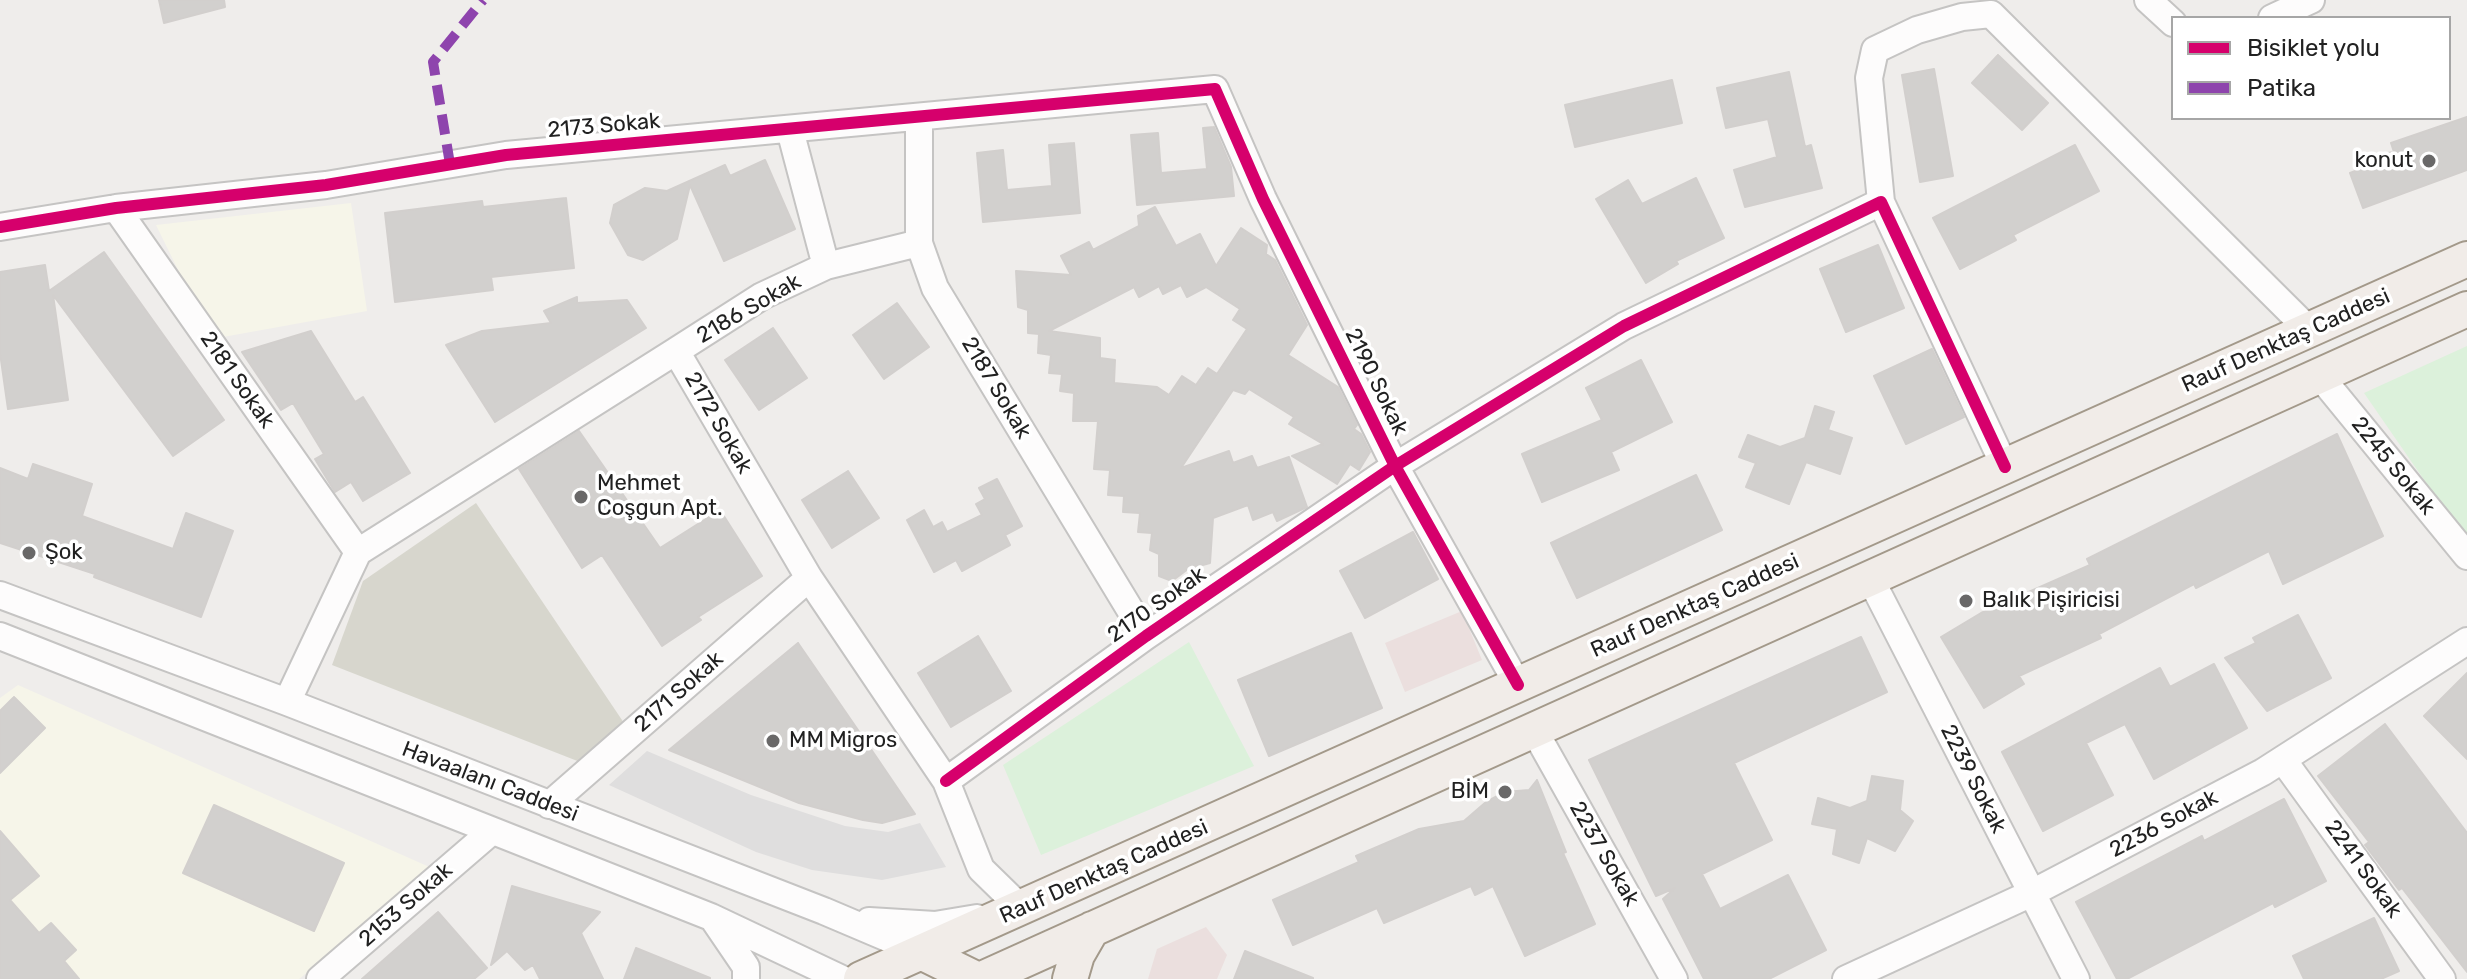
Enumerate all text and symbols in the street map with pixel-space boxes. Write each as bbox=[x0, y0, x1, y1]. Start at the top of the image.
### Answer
legend bbox=[2171, 16, 2451, 120]
text: Bisiklet yolu bbox=[2247, 34, 2380, 62]
text: Patika bbox=[2247, 74, 2316, 102]
street label: 2173 Sokak bbox=[546, 108, 662, 144]
place label: konut bbox=[2354, 148, 2413, 174]
marker: konut bbox=[2420, 152, 2438, 170]
street label: 2186 Sokak bbox=[692, 269, 806, 349]
street label: Rauf Denktaş Caddesi bbox=[2178, 283, 2394, 399]
street label: 2190 Sokak bbox=[1339, 324, 1413, 440]
street label: 2181 Sokak bbox=[194, 327, 280, 433]
street label: 2187 Sokak bbox=[955, 332, 1037, 444]
street label: 2172 Sokak bbox=[678, 368, 758, 478]
street label: 2245 Sokak bbox=[2345, 412, 2441, 520]
place label: Mehmet Coşgun Apt. bbox=[597, 471, 722, 522]
marker: Mehmet Coşgun Apt. bbox=[572, 488, 590, 506]
place label: Şok bbox=[45, 540, 83, 566]
marker: Şok bbox=[20, 544, 38, 562]
street label: Rauf Denktaş Caddesi bbox=[1587, 548, 1803, 664]
street label: 2170 Sokak bbox=[1103, 562, 1211, 648]
place label: Balık Pişiricisi bbox=[1982, 588, 2120, 614]
marker: Balık Pişiricisi bbox=[1957, 592, 1975, 610]
street label: 2171 Sokak bbox=[629, 646, 729, 738]
street label: 2239 Sokak bbox=[1934, 720, 2012, 838]
place label: MM Migros bbox=[789, 728, 897, 754]
marker: MM Migros bbox=[764, 732, 782, 750]
street label: Havaalanı Caddesi bbox=[398, 736, 582, 828]
place label: BİM bbox=[1451, 779, 1489, 805]
marker: BİM bbox=[1496, 783, 1514, 801]
street label: 2236 Sokak bbox=[2105, 784, 2223, 864]
street label: 2237 Sokak bbox=[1563, 797, 1645, 911]
street label: Rauf Denktaş Caddesi bbox=[996, 814, 1212, 930]
street label: 2241 Sokak bbox=[2319, 815, 2407, 923]
street label: 2153 Sokak bbox=[354, 857, 458, 953]

